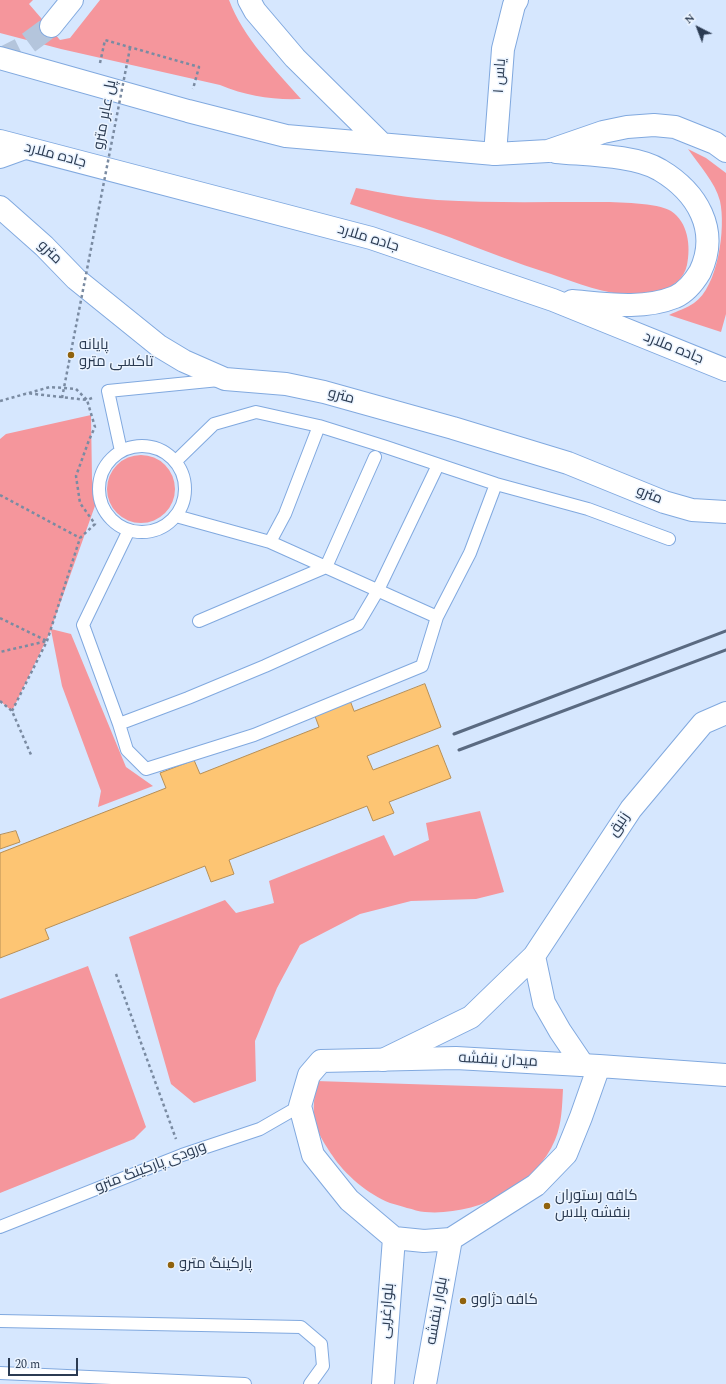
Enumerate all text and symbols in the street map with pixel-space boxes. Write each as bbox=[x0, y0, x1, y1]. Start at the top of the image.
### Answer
north arrow bbox=[678, 8, 718, 48]
text: N bbox=[681, 9, 699, 28]
street label: یاس ۱ bbox=[491, 58, 511, 94]
street label: پل عابر مترو bbox=[90, 79, 122, 151]
street label: جاده ملارد bbox=[22, 139, 88, 173]
street label: جاده ملارد bbox=[335, 221, 401, 257]
street label: مترو bbox=[33, 237, 65, 269]
street label: جاده ملارد bbox=[640, 329, 706, 369]
place label: پایانه تاکسی مترو bbox=[79, 337, 153, 372]
marker: پایانه تاکسی مترو bbox=[66, 350, 76, 360]
street label: مترو bbox=[326, 385, 356, 409]
street label: مترو bbox=[633, 483, 665, 509]
street label: زنبق bbox=[605, 809, 635, 841]
street label: میدان بنفشه bbox=[458, 1050, 538, 1072]
street label: ورودی پارکینگ مترو bbox=[93, 1138, 209, 1198]
place label: کافه رستوران بنفشه پلاس bbox=[555, 1188, 638, 1223]
marker: کافه رستوران بنفشه پلاس bbox=[542, 1201, 552, 1211]
place label: پارکینگ مترو bbox=[179, 1256, 252, 1274]
marker: پارکینگ مترو bbox=[166, 1260, 176, 1270]
street label: بلوار بنفشه bbox=[423, 1276, 453, 1346]
street label: بلوارغربی bbox=[377, 1282, 399, 1340]
place label: کافه دژاوو bbox=[471, 1292, 538, 1310]
marker: کافه دژاوو bbox=[458, 1296, 468, 1306]
scale bar bbox=[10, 1350, 80, 1376]
text: 20 m bbox=[15, 1355, 40, 1374]

